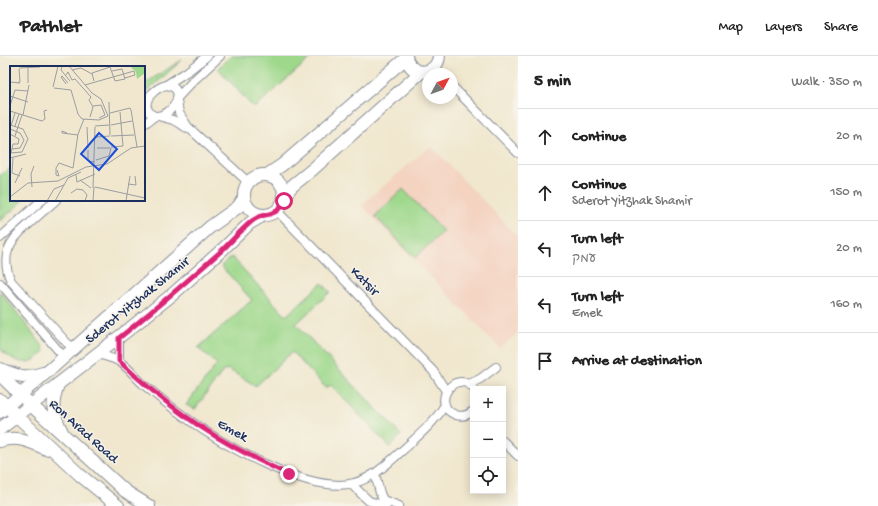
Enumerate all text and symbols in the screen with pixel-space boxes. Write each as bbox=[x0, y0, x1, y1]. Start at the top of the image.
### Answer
text: Pathlet bbox=[20, 16, 81, 39]
text: Map bbox=[719, 19, 743, 36]
text: Layers bbox=[765, 19, 802, 36]
text: Share bbox=[824, 19, 858, 36]
inset map bbox=[10, 66, 145, 201]
north arrow bbox=[422, 68, 458, 104]
text: 5 min bbox=[534, 72, 571, 92]
text: Walk · 350 m bbox=[792, 75, 862, 90]
icon: ahead bbox=[534, 126, 556, 148]
text: Continue bbox=[572, 128, 626, 146]
text: 20 m bbox=[836, 129, 862, 144]
text: Continue bbox=[572, 176, 626, 194]
icon: ahead bbox=[534, 182, 556, 204]
text: 150 m bbox=[830, 185, 862, 200]
route start bbox=[275, 192, 293, 210]
text: Sderot Yitzhak Shamir bbox=[572, 194, 692, 209]
text: Turn left bbox=[572, 230, 623, 248]
icon: left bbox=[534, 238, 556, 260]
text: 20 m bbox=[836, 241, 862, 256]
text: עמק bbox=[572, 252, 596, 267]
street label: Sderot Yitzhak Shamir bbox=[82, 253, 194, 348]
street label: Katsir bbox=[346, 264, 383, 301]
text: Turn left bbox=[572, 288, 623, 306]
icon: left bbox=[534, 294, 556, 316]
text: 160 m bbox=[830, 297, 862, 312]
text: Emek bbox=[572, 306, 602, 321]
icon: arrive bbox=[534, 350, 556, 372]
text: Arrive at destination bbox=[572, 352, 702, 370]
map controls bbox=[470, 386, 506, 494]
button: + bbox=[470, 386, 506, 422]
street label: Ron Arad Road bbox=[45, 396, 123, 469]
street label: Emek bbox=[214, 416, 252, 447]
button: − bbox=[470, 422, 506, 458]
button: locate bbox=[470, 458, 506, 494]
route end bbox=[280, 465, 298, 483]

